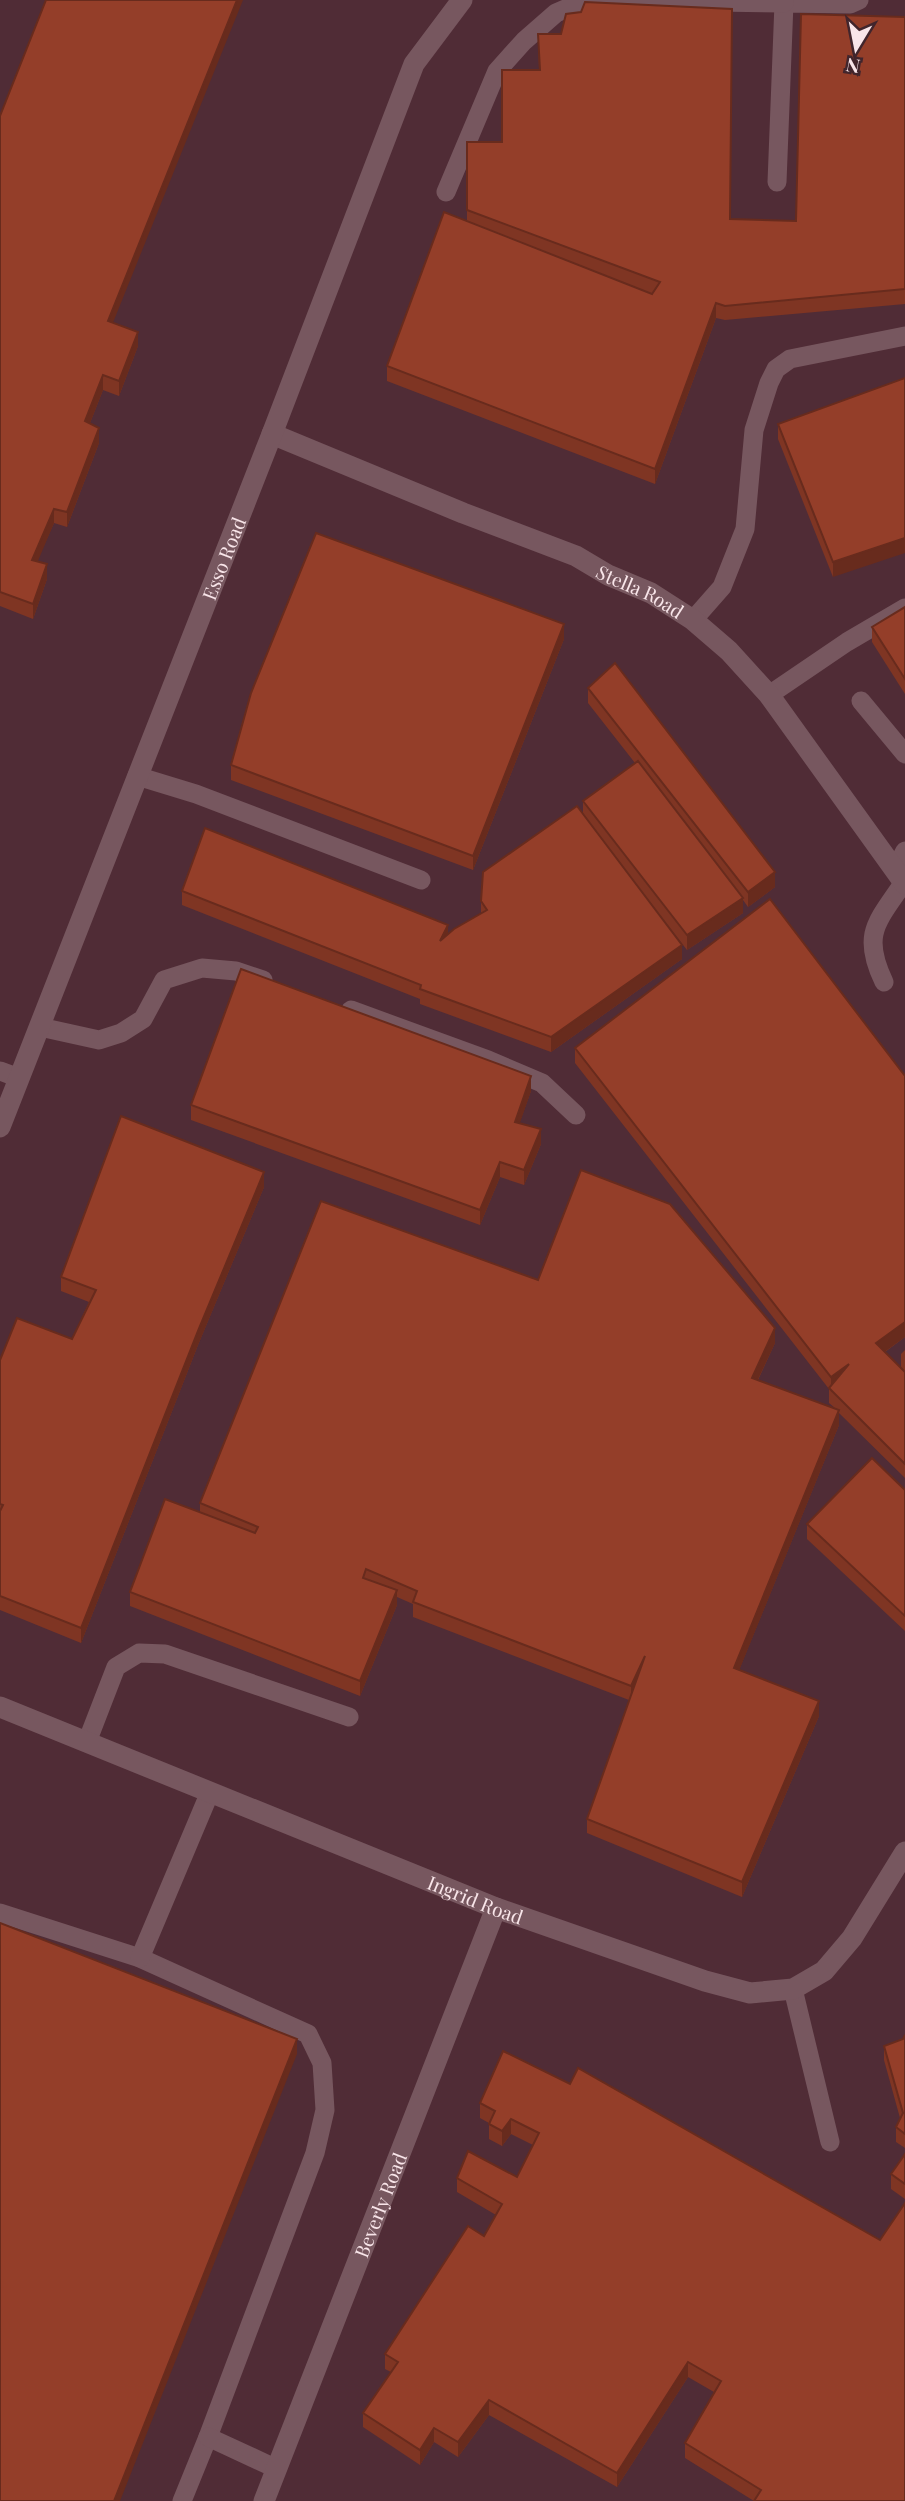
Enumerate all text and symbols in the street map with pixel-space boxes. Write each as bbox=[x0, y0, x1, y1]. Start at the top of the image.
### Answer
north arrow bbox=[821, 14, 891, 84]
text: N bbox=[844, 53, 862, 81]
street label: Esso Road bbox=[195, 513, 251, 603]
street label: Stella Road bbox=[592, 558, 689, 624]
street label: Ingrid Road bbox=[424, 1869, 527, 1930]
street label: Beverly Road bbox=[348, 2149, 412, 2261]

